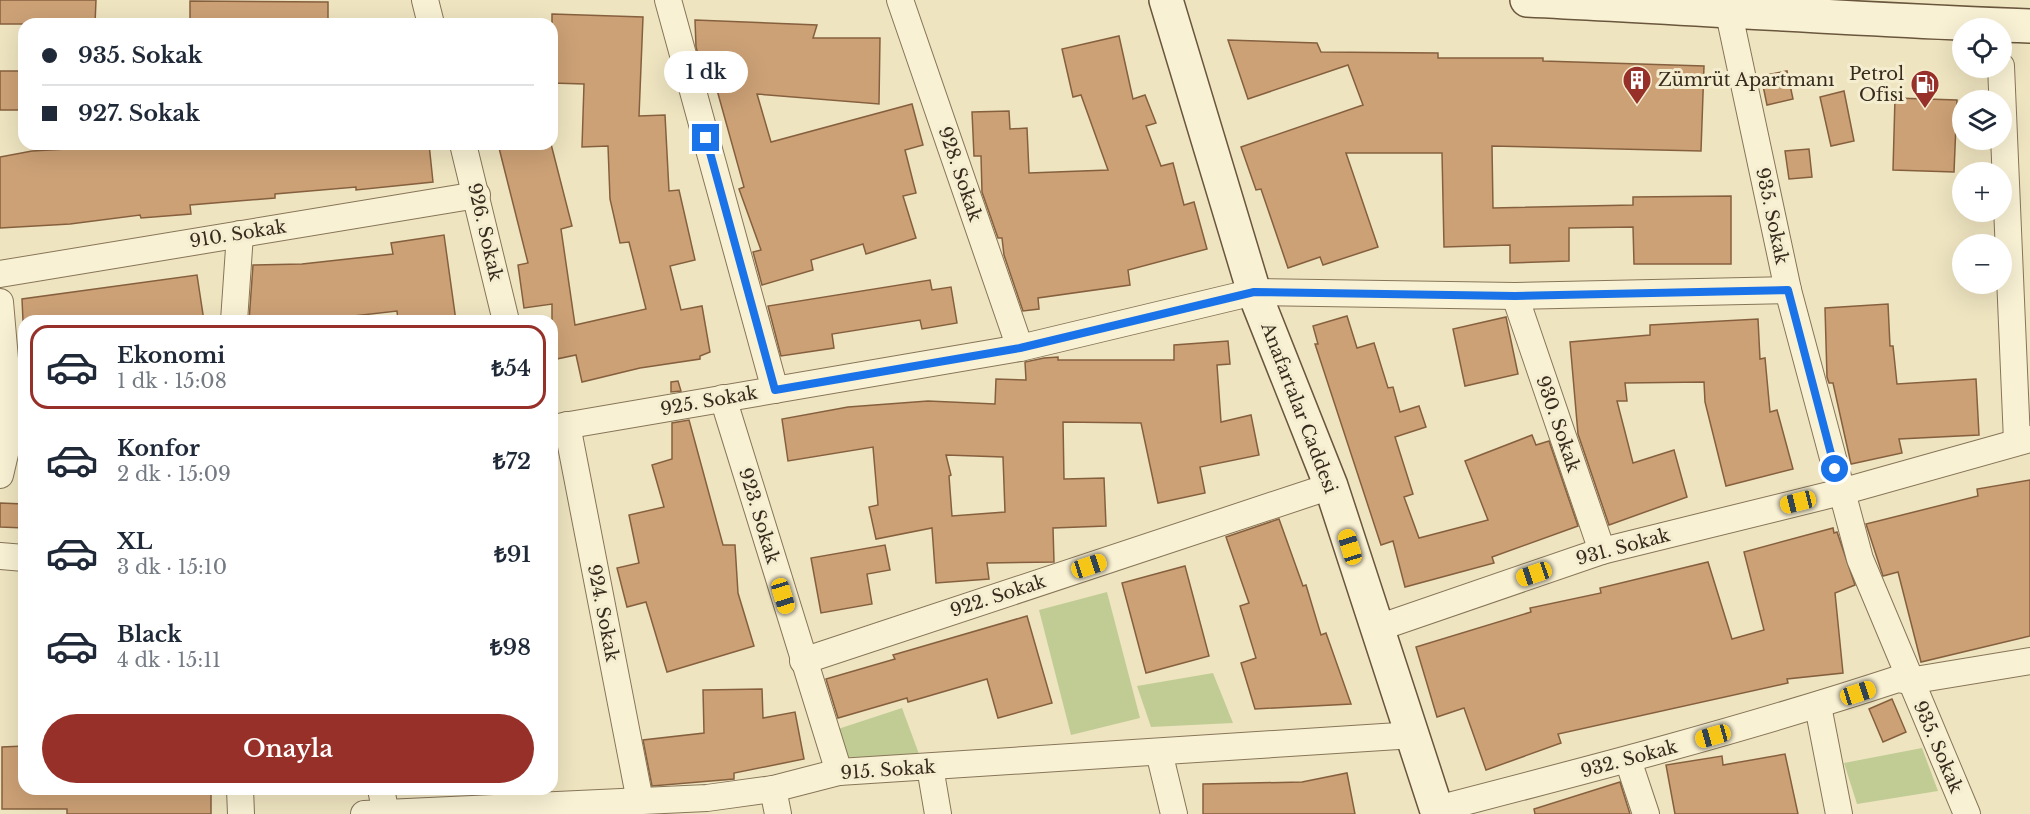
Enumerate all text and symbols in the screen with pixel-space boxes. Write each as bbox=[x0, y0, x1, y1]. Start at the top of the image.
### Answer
map controls bbox=[1952, 18, 2012, 294]
button: locate bbox=[1952, 18, 2012, 78]
text: 935. Sokak bbox=[78, 42, 202, 69]
callout: 1 dk bbox=[664, 51, 748, 93]
text: 1 dk bbox=[686, 60, 726, 84]
place label: Petrol Ofisi bbox=[1849, 63, 1904, 106]
building icon: Zümrüt Apartmanı bbox=[1621, 64, 1653, 106]
fuel station icon: Petrol Ofisi bbox=[1909, 68, 1941, 110]
place label: Zümrüt Apartmanı bbox=[1658, 69, 1834, 91]
button: layers bbox=[1952, 90, 2012, 150]
text: 927. Sokak bbox=[78, 100, 200, 127]
route end bbox=[692, 124, 719, 151]
street label: 928. Sokak bbox=[933, 124, 987, 224]
button: + bbox=[1952, 162, 2012, 222]
street label: 935. Sokak bbox=[1751, 166, 1793, 266]
street label: 926. Sokak bbox=[463, 181, 507, 283]
street label: 910. Sokak bbox=[188, 216, 288, 252]
button: − bbox=[1952, 234, 2012, 294]
street label: Anafartalar Caddesi bbox=[1256, 318, 1342, 497]
icon: car bbox=[45, 340, 99, 394]
text: Ekonomi bbox=[117, 342, 225, 369]
text: ₺54 bbox=[491, 355, 531, 382]
text: 1 dk · 15:08 bbox=[117, 369, 227, 393]
street label: 930. Sokak bbox=[1531, 373, 1585, 475]
street label: 925. Sokak bbox=[659, 382, 759, 420]
icon: car bbox=[45, 433, 99, 487]
text: Konfor bbox=[117, 435, 200, 462]
text: ₺72 bbox=[493, 448, 531, 475]
route start bbox=[1821, 455, 1848, 482]
text: 2 dk · 15:09 bbox=[117, 462, 231, 486]
street label: 923. Sokak bbox=[734, 465, 784, 567]
car bbox=[1778, 489, 1818, 515]
street label: 931. Sokak bbox=[1574, 524, 1672, 570]
icon: car bbox=[45, 526, 99, 580]
car bbox=[1336, 527, 1364, 567]
text: XL bbox=[117, 528, 152, 555]
text: ₺91 bbox=[494, 541, 531, 568]
car bbox=[1069, 552, 1109, 580]
text: 3 dk · 15:10 bbox=[117, 555, 227, 579]
car bbox=[1514, 560, 1554, 588]
street label: 924. Sokak bbox=[583, 562, 623, 664]
street label: 922. Sokak bbox=[947, 570, 1049, 622]
car bbox=[769, 576, 797, 616]
icon: car bbox=[45, 619, 99, 673]
text: Black bbox=[117, 621, 182, 648]
text: ₺98 bbox=[490, 634, 531, 661]
text: 4 dk · 15:11 bbox=[117, 648, 221, 672]
car bbox=[1838, 679, 1878, 707]
street label: 935. Sokak bbox=[1909, 698, 1967, 796]
button: Onayla bbox=[42, 714, 534, 783]
car bbox=[1693, 722, 1733, 750]
street label: 932. Sokak bbox=[1578, 736, 1680, 782]
street label: 915. Sokak bbox=[840, 756, 936, 784]

